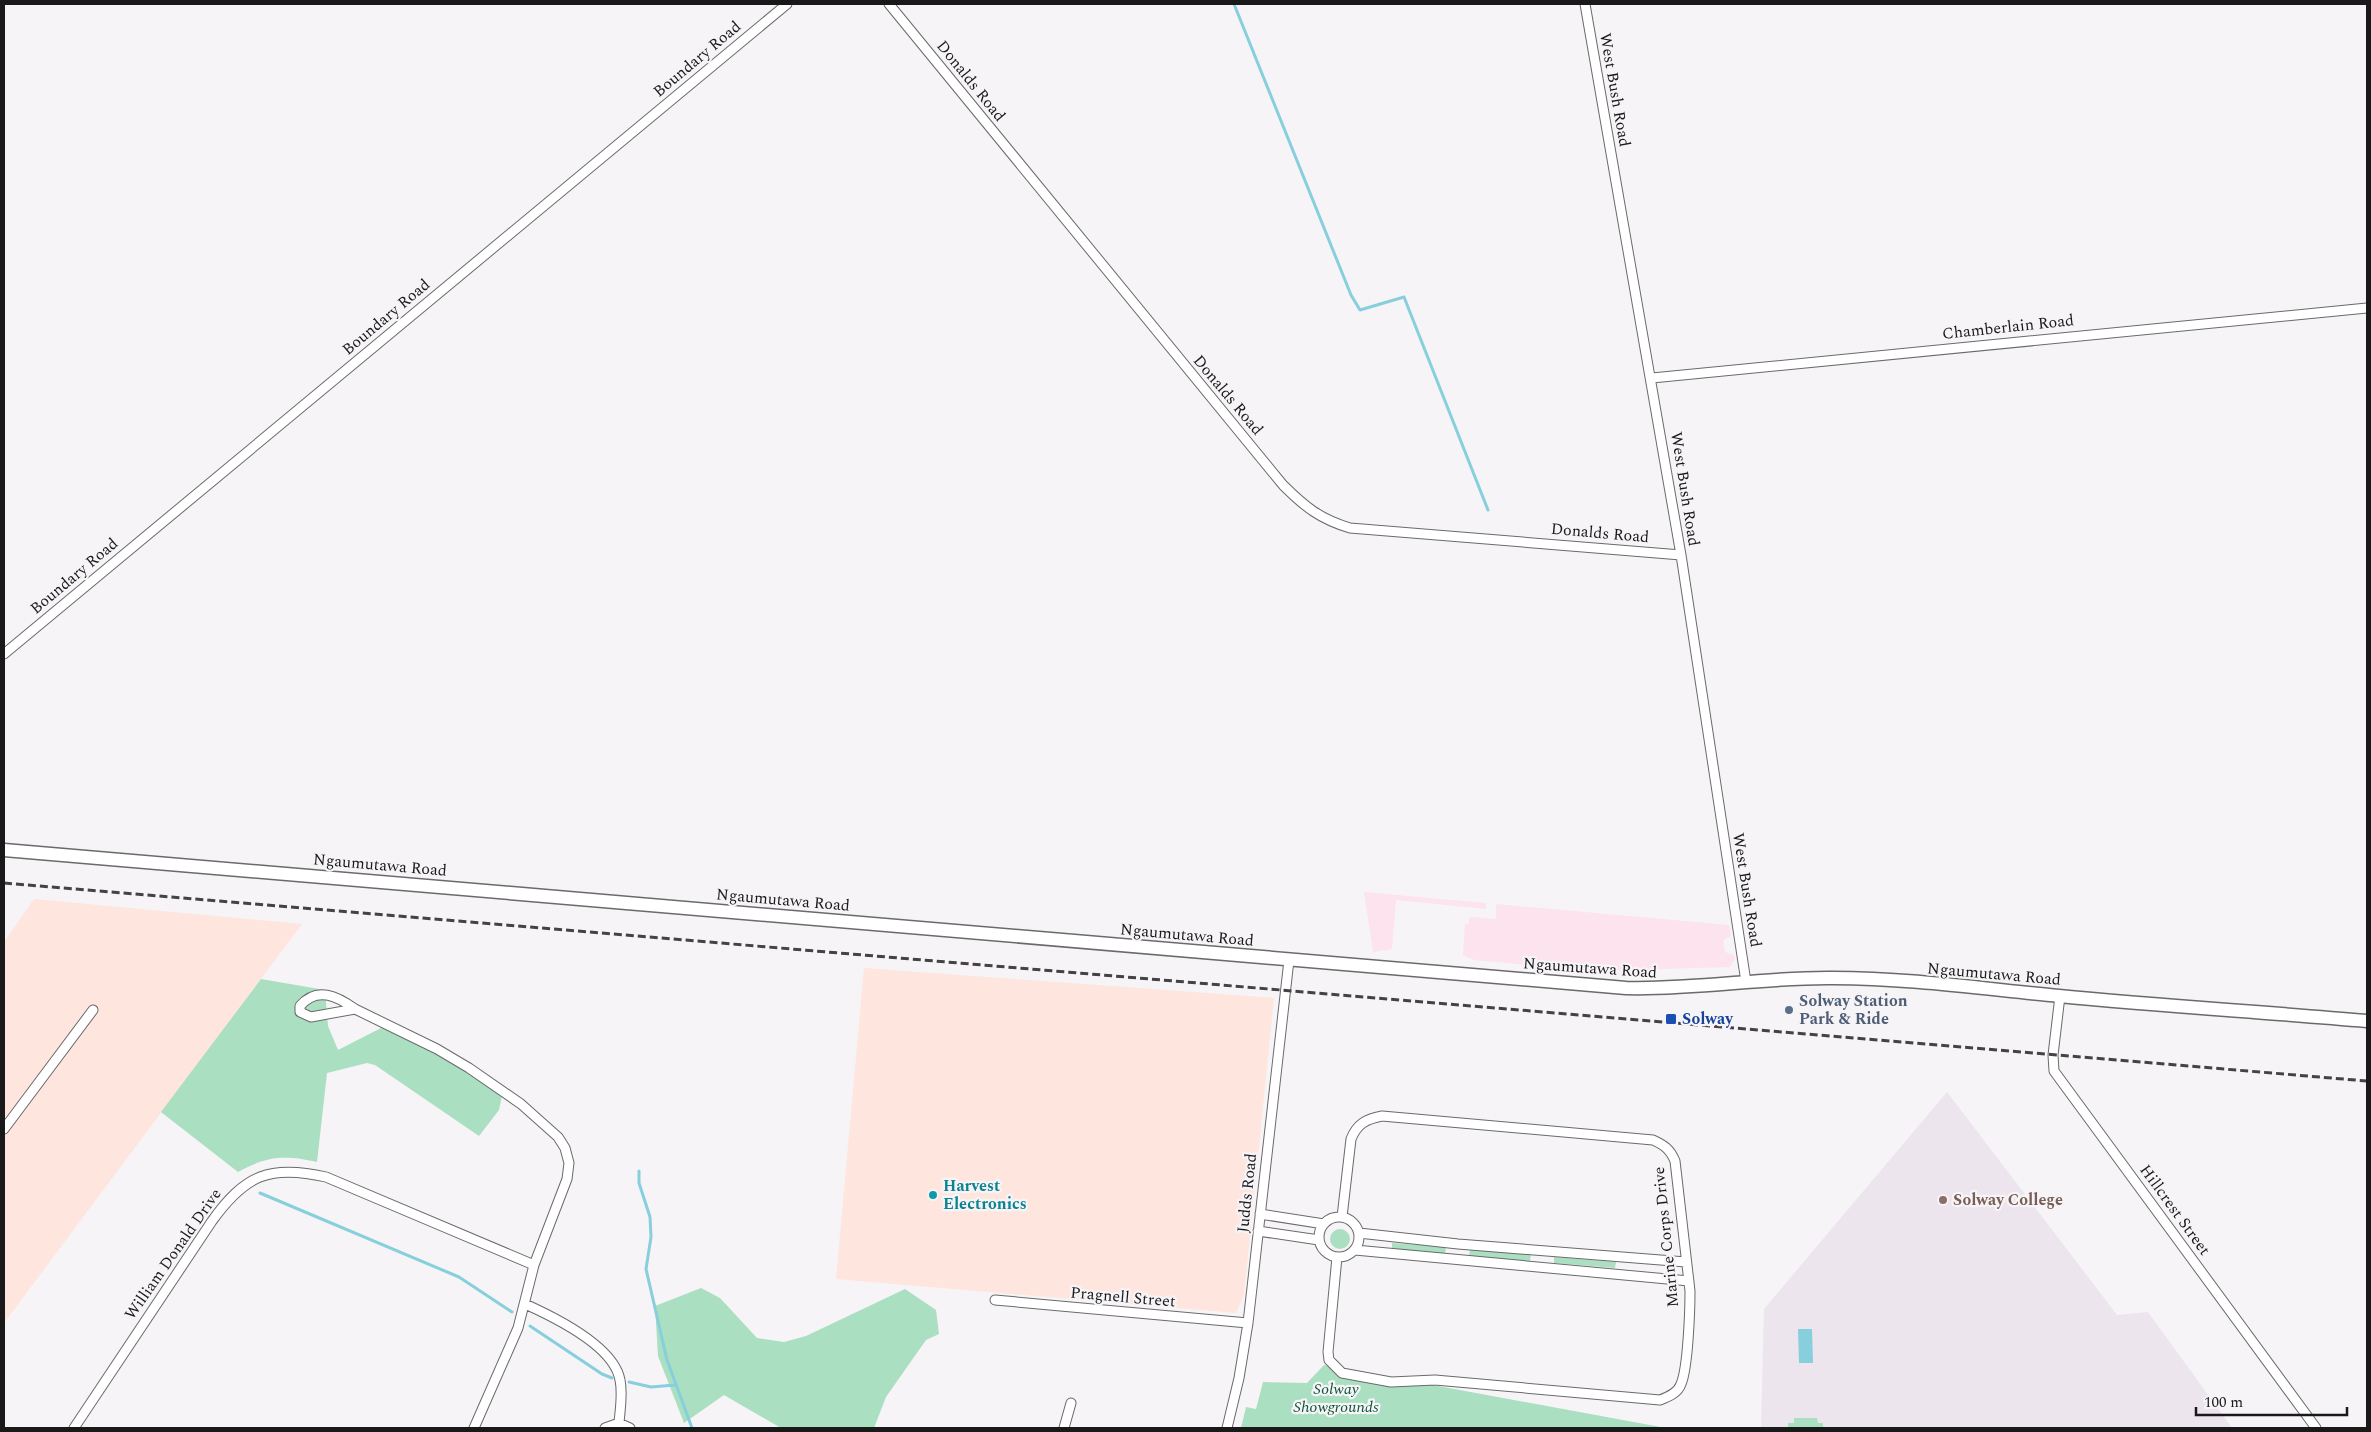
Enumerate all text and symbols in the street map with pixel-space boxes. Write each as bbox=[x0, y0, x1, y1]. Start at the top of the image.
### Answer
street label: Boundary Road bbox=[648, 15, 746, 103]
street label: West Bush Road bbox=[1593, 31, 1637, 149]
street label: Donalds Road bbox=[931, 35, 1011, 127]
street label: Boundary Road bbox=[337, 273, 435, 361]
street label: Chamberlain Road bbox=[1941, 308, 2075, 346]
street label: Donalds Road bbox=[1187, 350, 1269, 441]
street label: West Bush Road bbox=[1664, 430, 1706, 548]
street label: Donalds Road bbox=[1550, 517, 1650, 549]
street label: Boundary Road bbox=[25, 532, 123, 620]
street label: West Bush Road bbox=[1726, 831, 1768, 949]
street label: Ngaumutawa Road bbox=[312, 847, 448, 883]
street label: Ngaumutawa Road bbox=[715, 882, 851, 918]
street label: Ngaumutawa Road bbox=[1119, 917, 1255, 953]
street label: Ngaumutawa Road bbox=[1522, 951, 1658, 985]
street label: Ngaumutawa Road bbox=[1926, 956, 2062, 992]
place label: Solway Station Park & Ride bbox=[1799, 989, 1908, 1031]
marker: Solway Station Park & Ride bbox=[1783, 1004, 1795, 1016]
place label: Solway bbox=[1682, 1007, 1734, 1031]
marker: Solway bbox=[1664, 1012, 1678, 1026]
street label: Judds Road bbox=[1231, 1152, 1263, 1234]
street label: Hillcrest Street bbox=[2134, 1159, 2217, 1261]
street label: Marine Corps Drive bbox=[1647, 1165, 1685, 1309]
place label: Harvest Electronics bbox=[943, 1174, 1027, 1216]
street label: William Donald Drive bbox=[119, 1183, 227, 1325]
place label: Solway College bbox=[1953, 1188, 2063, 1212]
marker: Harvest Electronics bbox=[927, 1189, 939, 1201]
marker: Solway College bbox=[1937, 1194, 1949, 1206]
street label: Pragnell Street bbox=[1069, 1280, 1177, 1314]
park label: Solway Showgrounds bbox=[1293, 1377, 1379, 1419]
scale bar bbox=[2196, 1384, 2347, 1416]
text: 100 m bbox=[2204, 1391, 2243, 1414]

